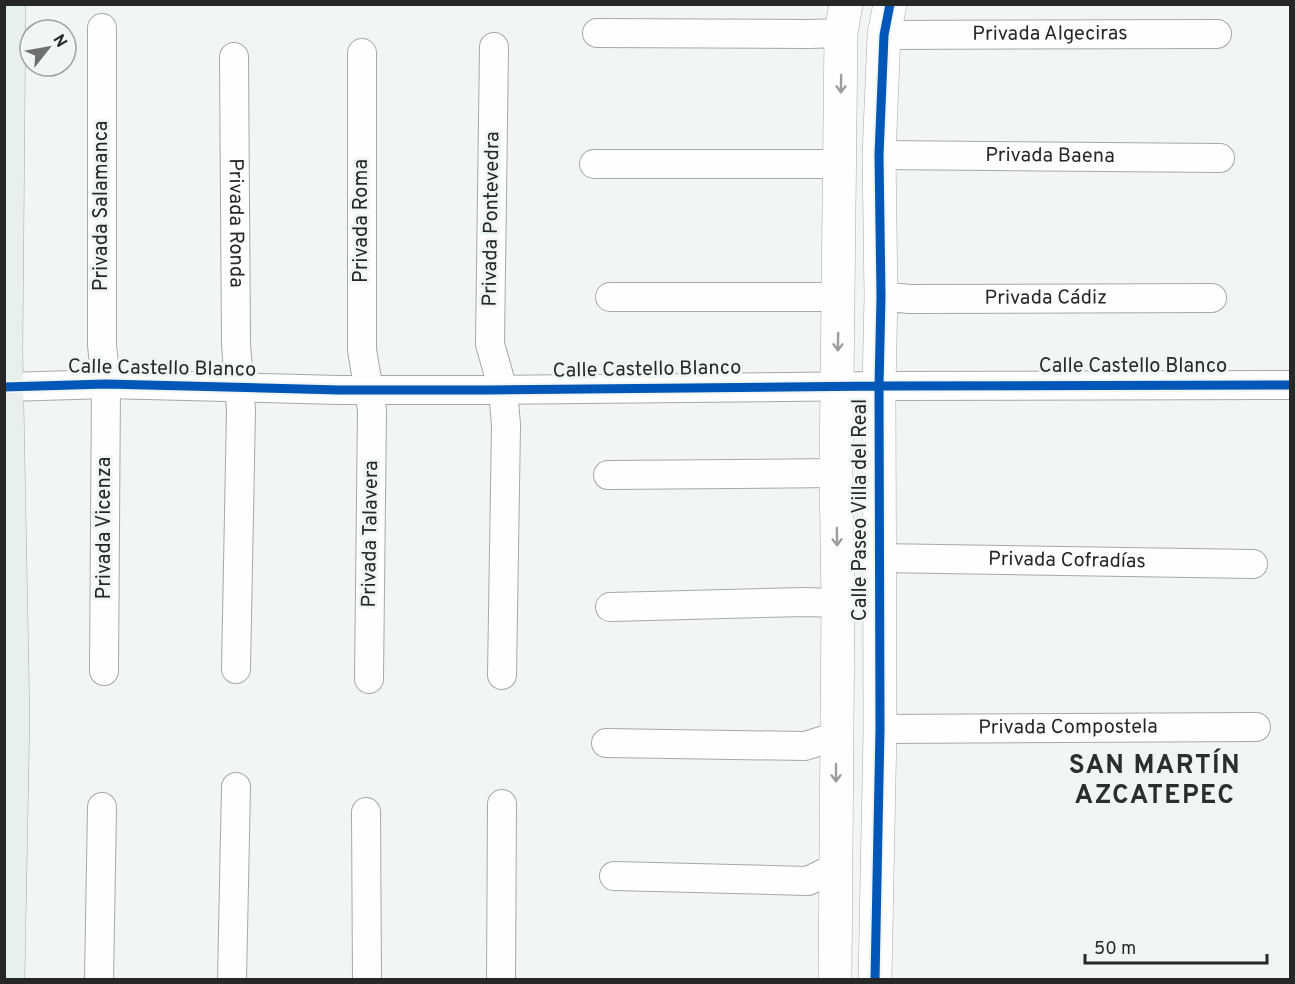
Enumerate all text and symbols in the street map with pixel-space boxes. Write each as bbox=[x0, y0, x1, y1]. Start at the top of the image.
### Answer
north arrow bbox=[18, 18, 78, 78]
street label: Privada Algeciras bbox=[972, 21, 1128, 48]
text: N bbox=[48, 31, 71, 51]
one-way arrow bbox=[835, 73, 847, 93]
street label: Privada Salamanca bbox=[89, 121, 115, 291]
street label: Privada Pontevedra bbox=[477, 131, 507, 307]
street label: Privada Baena bbox=[985, 143, 1115, 170]
street label: Privada Ronda bbox=[222, 158, 249, 288]
street label: Privada Roma bbox=[349, 159, 375, 283]
street label: Privada Cádiz bbox=[985, 285, 1107, 312]
one-way arrow bbox=[832, 331, 844, 351]
street label: Calle Castello Blanco bbox=[68, 354, 256, 384]
street label: Calle Castello Blanco bbox=[1039, 354, 1227, 380]
street label: Calle Castello Blanco bbox=[553, 355, 741, 385]
street label: Calle Paseo Villa del Real bbox=[848, 399, 874, 621]
street label: Privada Vicenza bbox=[92, 457, 118, 599]
street label: Privada Talavera bbox=[357, 460, 385, 608]
one-way arrow bbox=[831, 526, 843, 546]
street label: Privada Cofradías bbox=[988, 547, 1146, 575]
street label: Privada Compostela bbox=[978, 715, 1158, 741]
district label: SAN MARTÍN AZCATEPEC bbox=[1069, 748, 1241, 813]
one-way arrow bbox=[830, 763, 842, 783]
scale bar bbox=[1085, 927, 1266, 965]
text: 50 m bbox=[1094, 938, 1136, 961]

